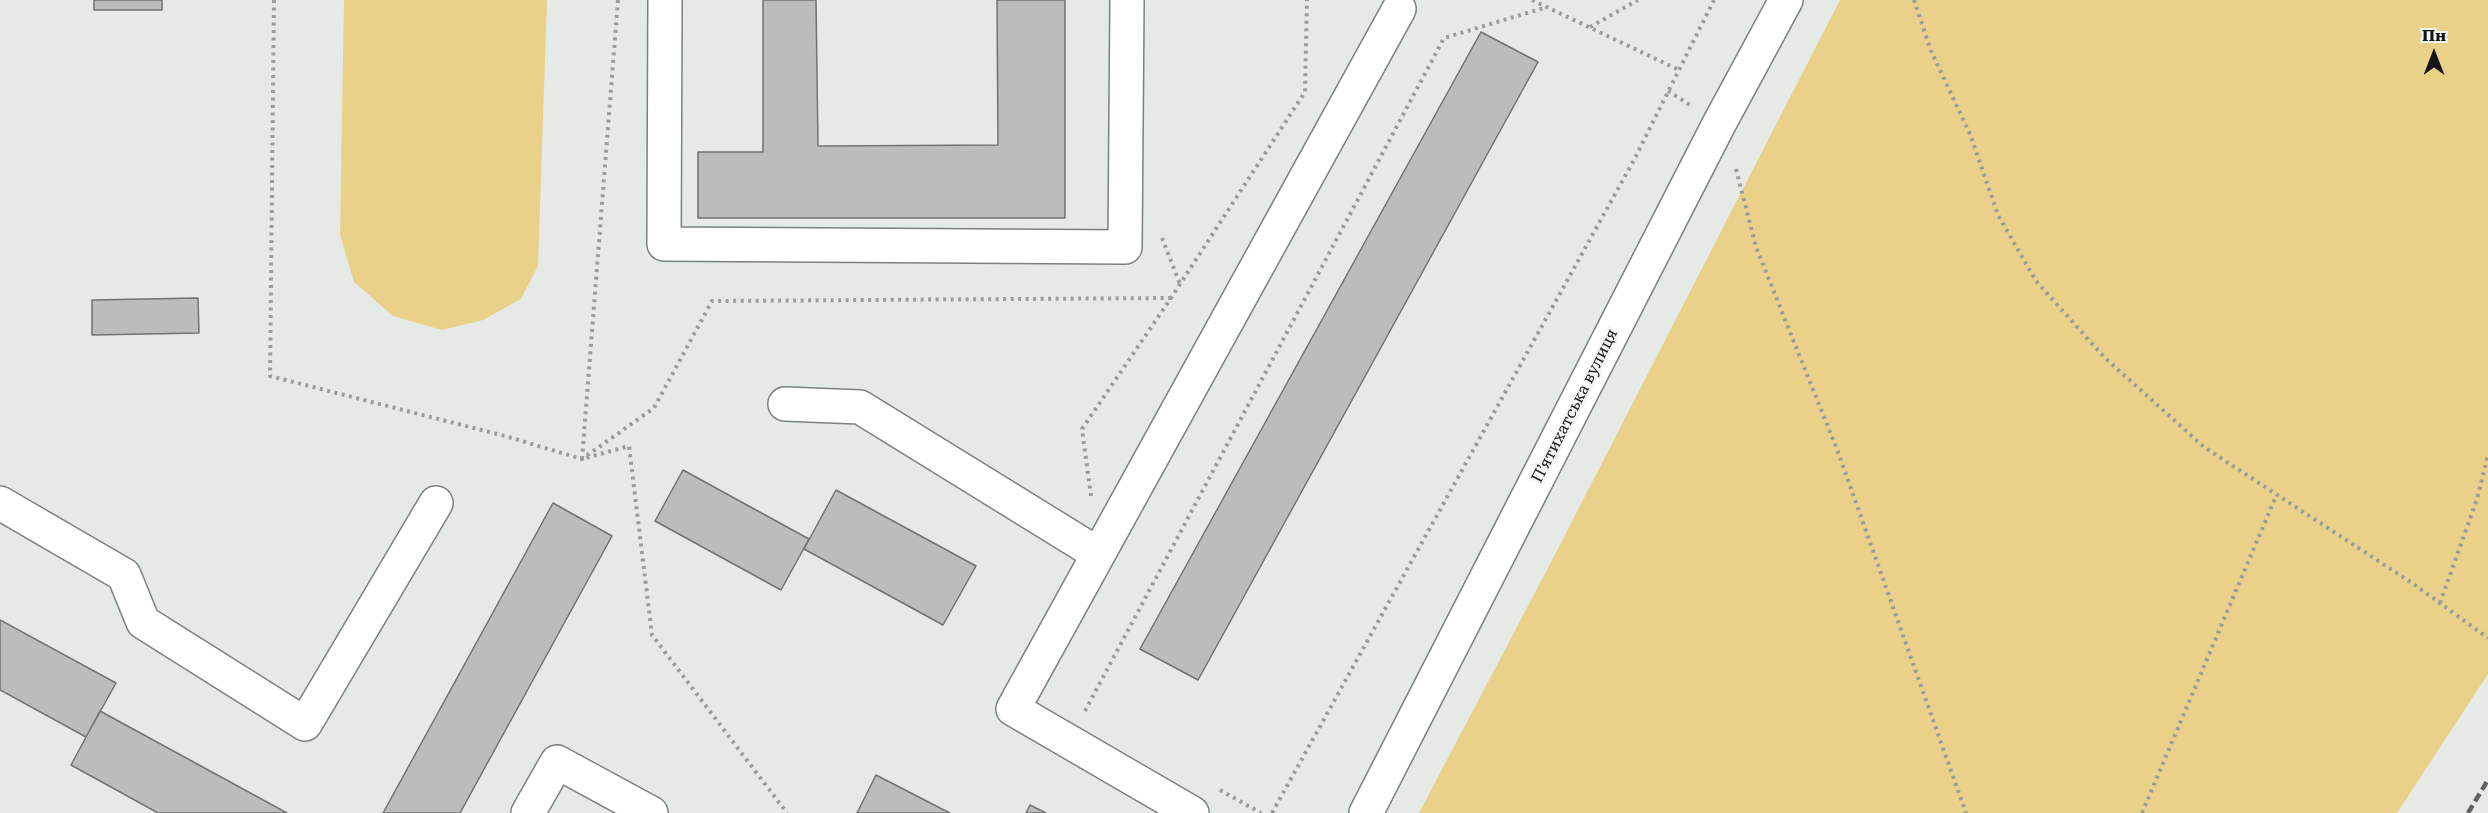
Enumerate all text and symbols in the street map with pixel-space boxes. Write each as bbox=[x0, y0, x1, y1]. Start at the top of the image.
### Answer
north arrow bbox=[2404, 24, 2464, 84]
text: Пн bbox=[2422, 26, 2446, 45]
street label: П’ятихатська вулиця bbox=[1528, 326, 1622, 486]

